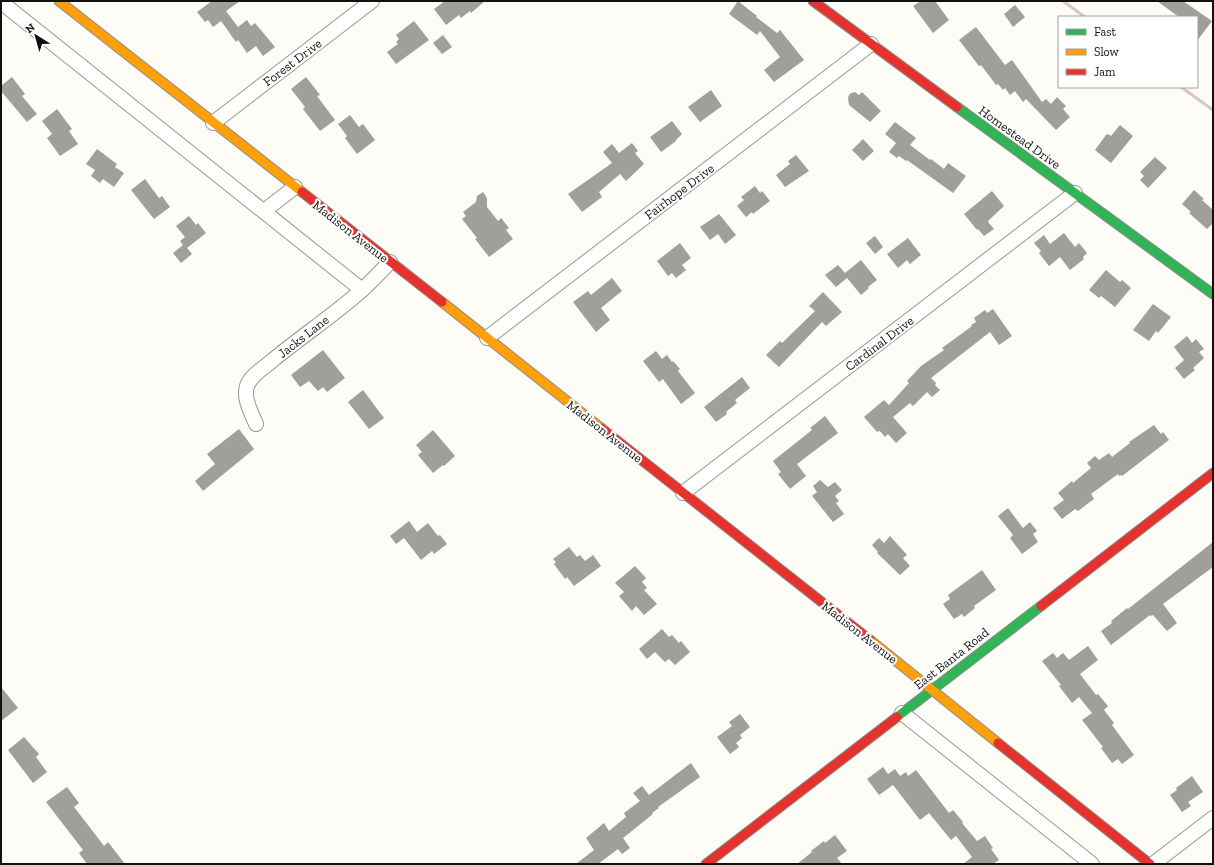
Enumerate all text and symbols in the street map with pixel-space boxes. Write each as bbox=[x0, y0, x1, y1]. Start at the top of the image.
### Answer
north arrow bbox=[16, 16, 56, 56]
legend bbox=[1058, 16, 1198, 88]
text: N bbox=[23, 20, 38, 36]
text: Fast bbox=[1094, 25, 1117, 39]
street label: Forest Drive bbox=[260, 36, 324, 89]
text: Slow bbox=[1094, 45, 1120, 59]
text: Jam bbox=[1094, 65, 1116, 79]
street label: Homestead Drive bbox=[976, 103, 1063, 172]
street label: Fairhope Drive bbox=[642, 160, 717, 222]
street label: Madison Avenue bbox=[310, 197, 392, 266]
street label: Jacks Lane bbox=[275, 312, 332, 361]
street label: Cardinal Drive bbox=[842, 313, 916, 374]
street label: Madison Avenue bbox=[564, 397, 646, 466]
street label: Madison Avenue bbox=[819, 598, 901, 667]
street label: East Banta Road bbox=[911, 624, 992, 692]

